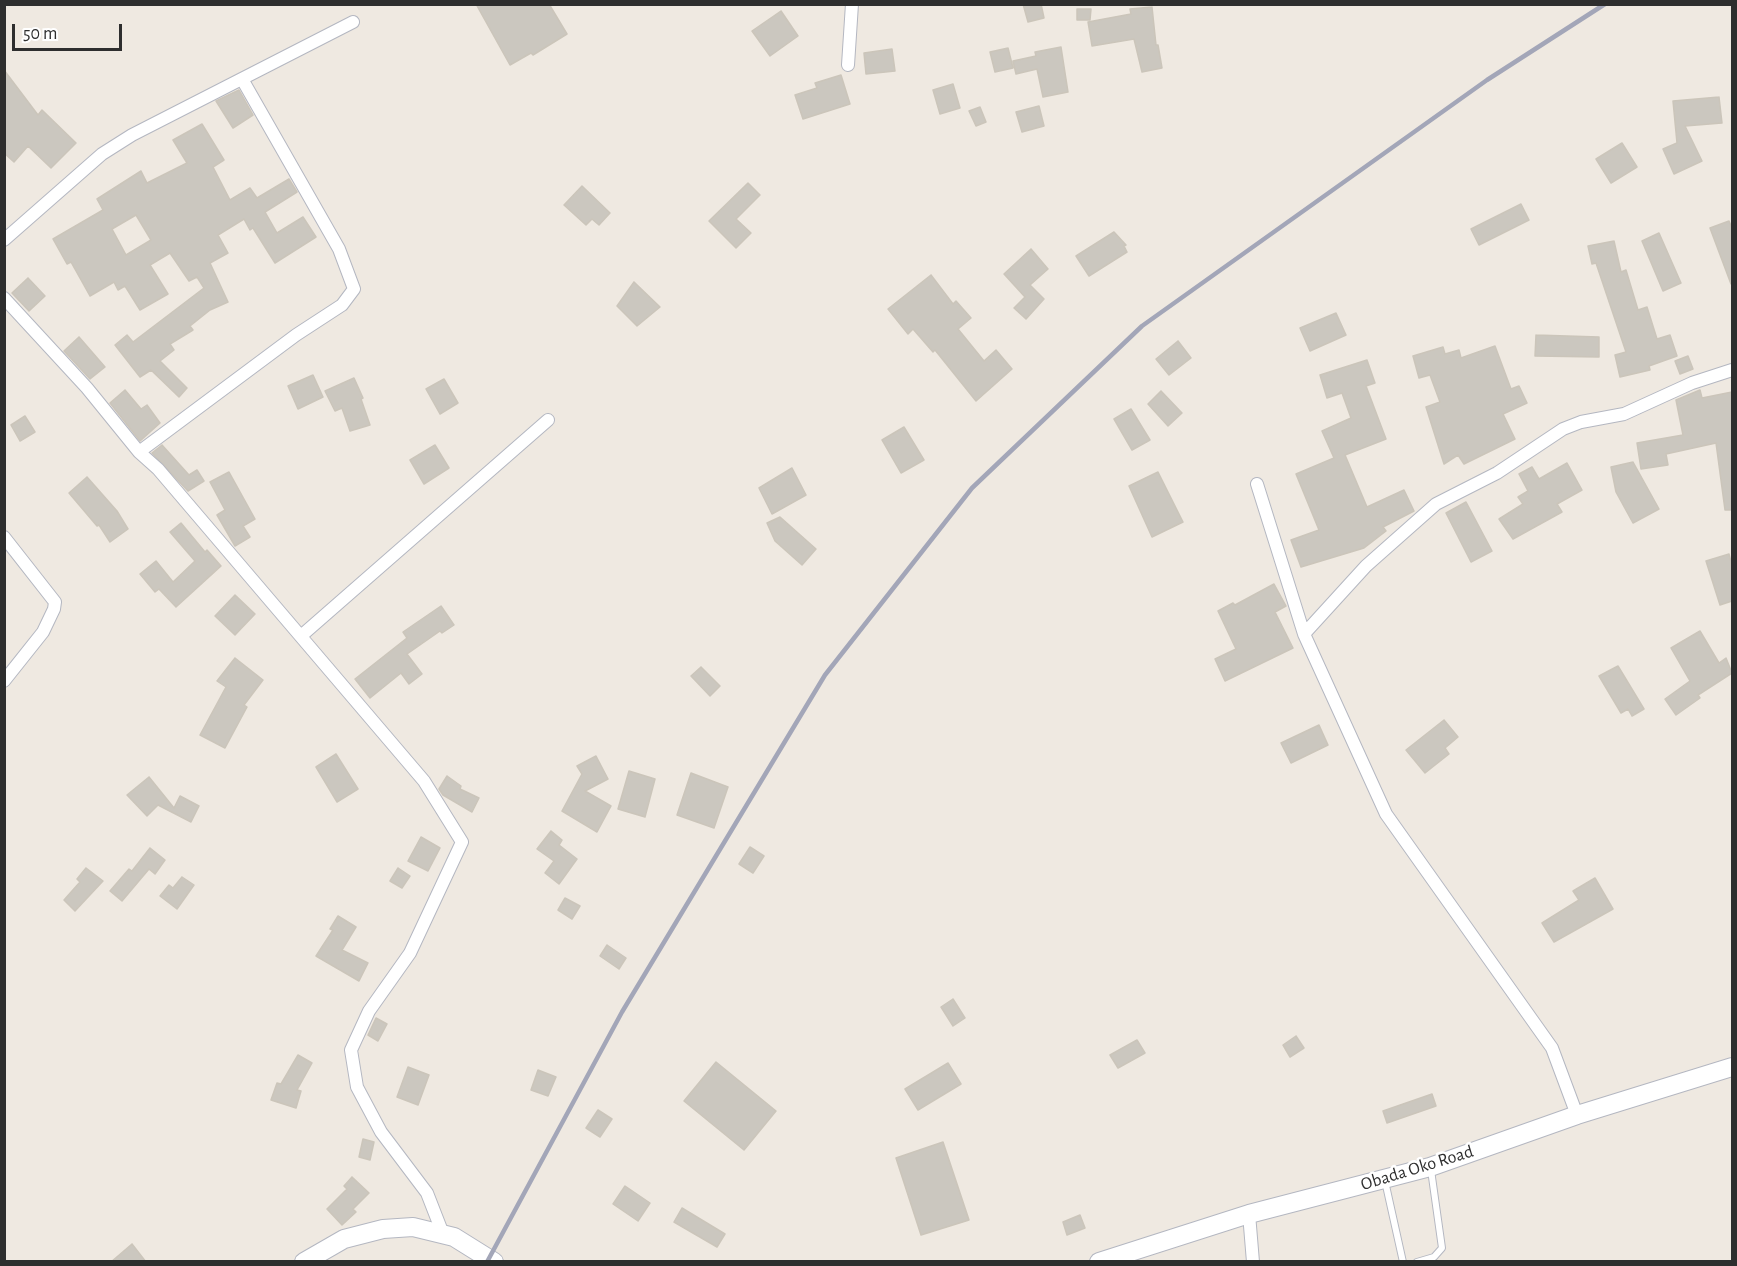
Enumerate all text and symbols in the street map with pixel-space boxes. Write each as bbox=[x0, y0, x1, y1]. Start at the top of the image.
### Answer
scale bar bbox=[15, 12, 124, 50]
text: 50 m bbox=[23, 25, 57, 43]
street label: Obada Oko Road bbox=[1358, 1141, 1476, 1195]

